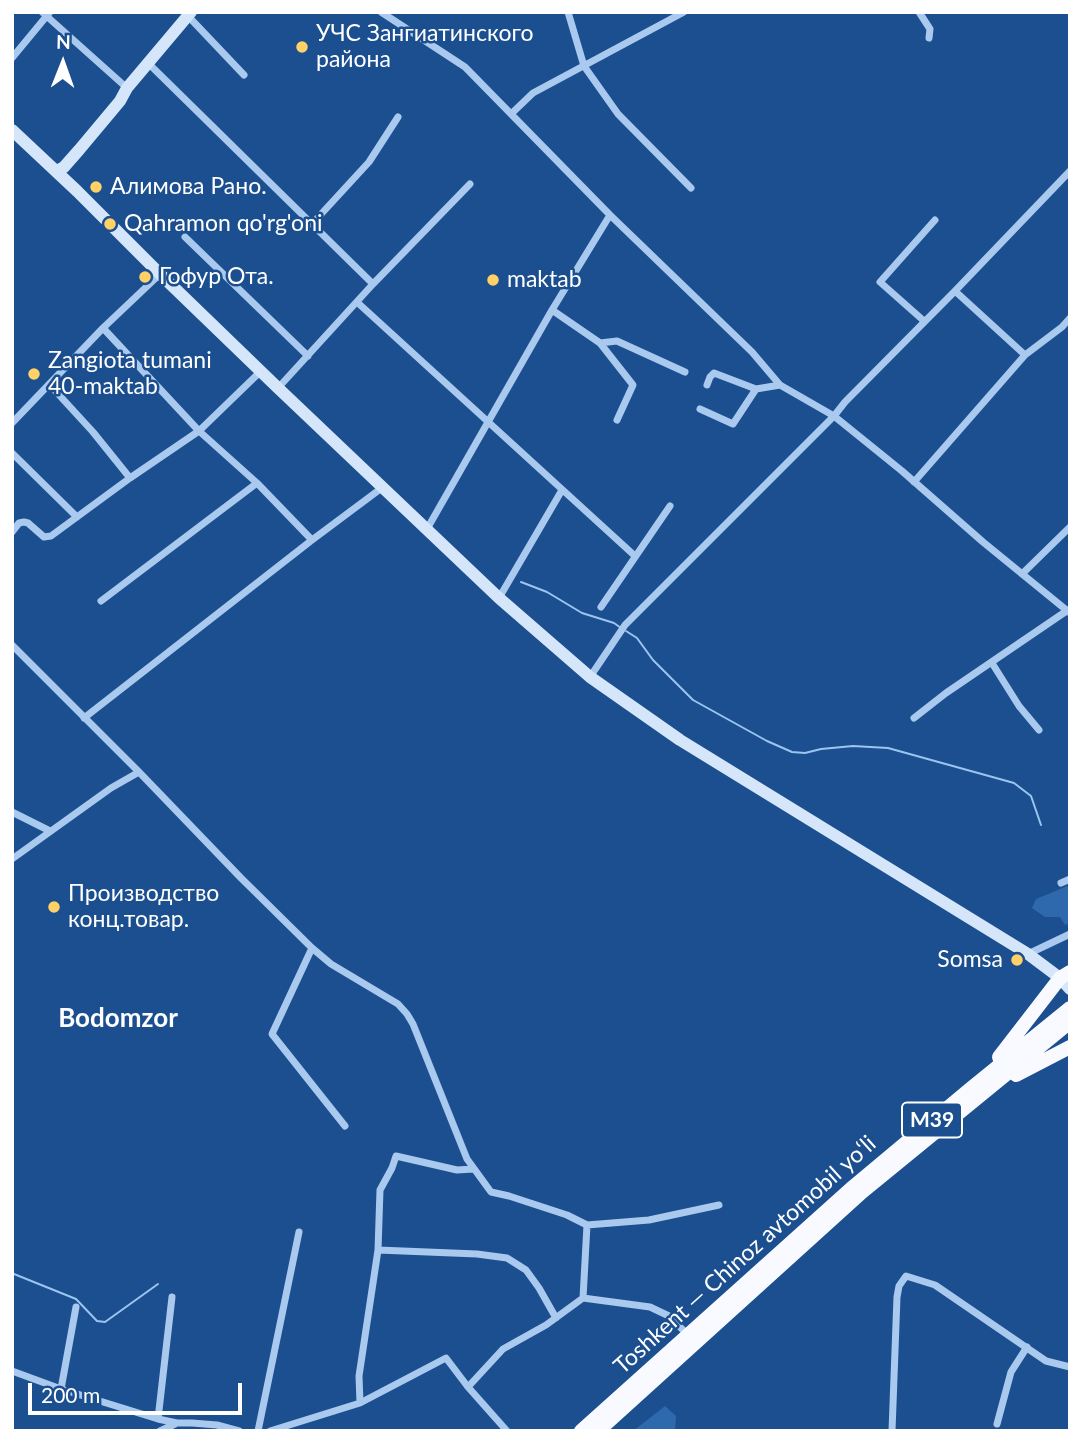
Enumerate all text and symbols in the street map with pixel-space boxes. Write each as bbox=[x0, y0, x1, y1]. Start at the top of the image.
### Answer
place label: УЧС Зангиатинского района bbox=[316, 20, 533, 74]
north arrow bbox=[28, 28, 98, 98]
text: N bbox=[56, 30, 71, 53]
marker: УЧС Зангиатинского района bbox=[294, 39, 310, 55]
place label: Алимова Рано. bbox=[110, 173, 267, 201]
marker: Алимова Рано. bbox=[88, 179, 104, 195]
place label: Qahramon qo'rg'oni bbox=[124, 210, 322, 238]
marker: Qahramon qo'rg'oni bbox=[102, 216, 118, 232]
place label: Гофур Ота. bbox=[159, 263, 274, 291]
place label: maktab bbox=[507, 266, 582, 294]
marker: Гофур Ота. bbox=[137, 269, 153, 285]
marker: maktab bbox=[485, 272, 501, 288]
place label: Zangiota tumani 40-maktab bbox=[48, 347, 212, 401]
marker: Zangiota tumani 40-maktab bbox=[26, 366, 42, 382]
place label: Производство конц.товар. bbox=[68, 880, 219, 934]
marker: Производство конц.товар. bbox=[46, 899, 62, 915]
place label: Somsa bbox=[937, 946, 1003, 974]
marker: Somsa bbox=[1009, 952, 1025, 968]
district label: Bodomzor bbox=[58, 1003, 178, 1035]
road number: M39 bbox=[902, 1102, 962, 1138]
street label: Toshkent — Chinoz avtomobil yoʻli bbox=[608, 1130, 882, 1380]
scale bar bbox=[32, 1370, 245, 1414]
text: 200 m bbox=[41, 1382, 100, 1407]

